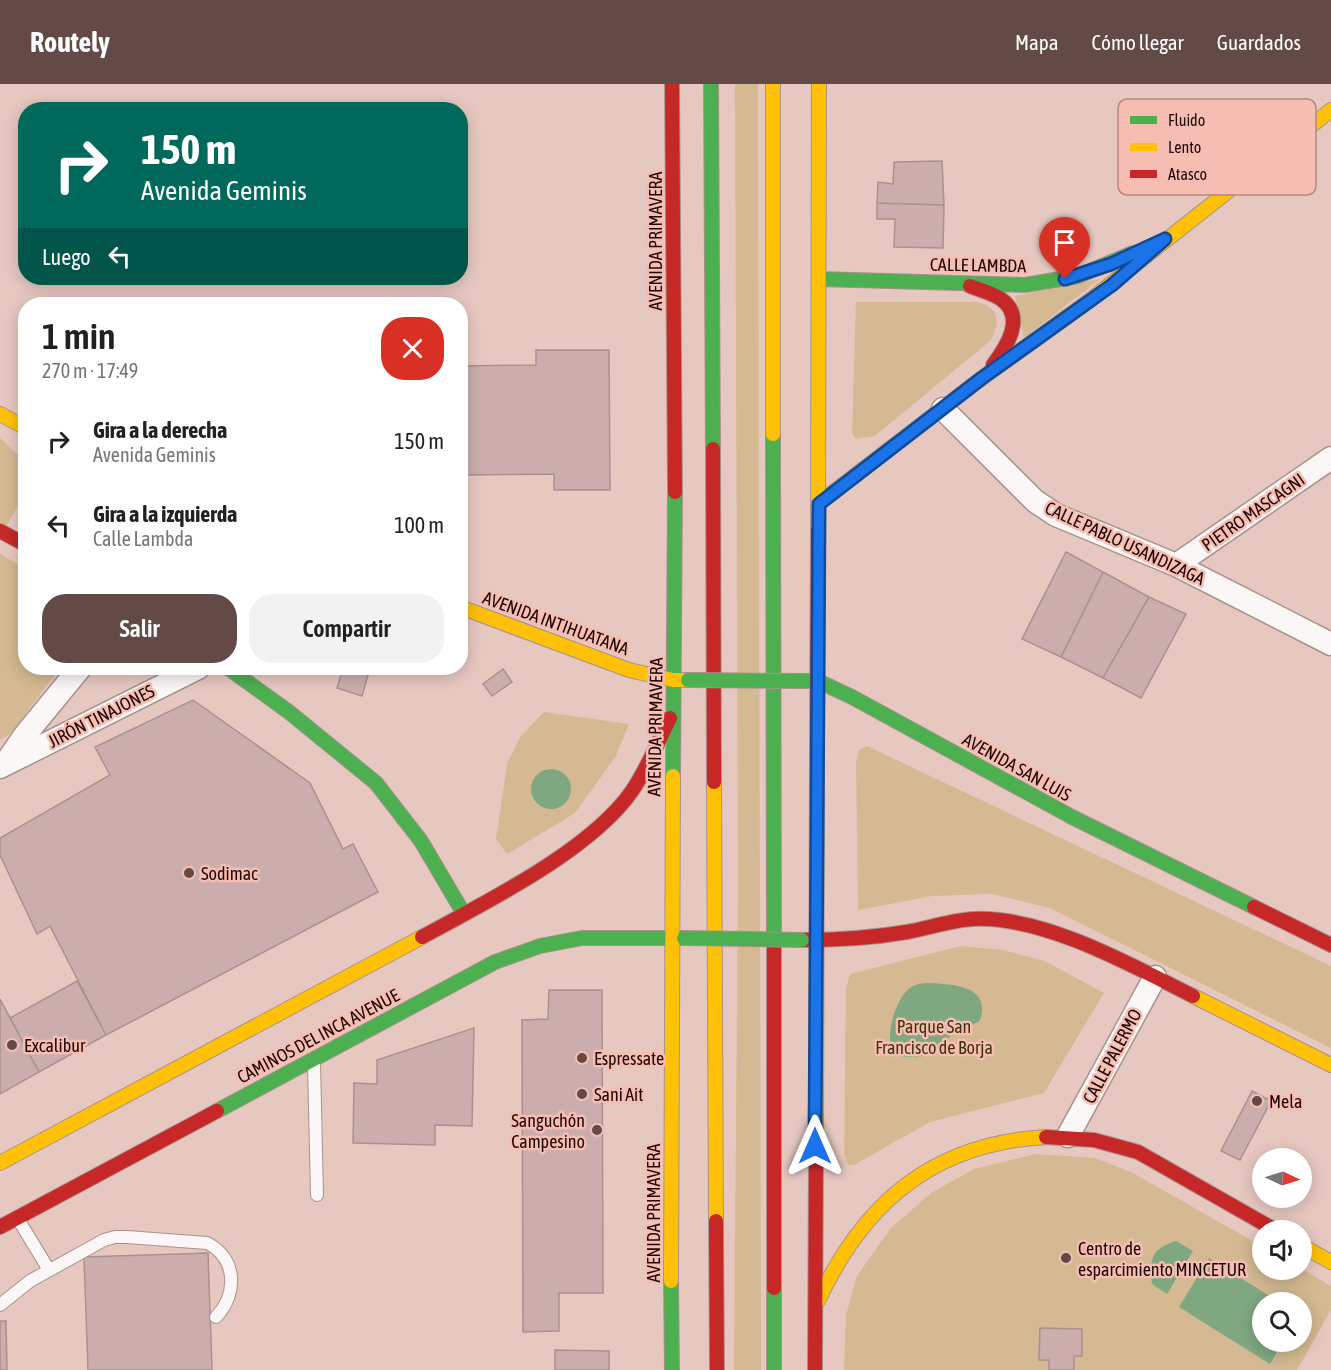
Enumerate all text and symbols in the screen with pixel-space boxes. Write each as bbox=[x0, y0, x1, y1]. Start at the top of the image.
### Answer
text: Routely bbox=[30, 26, 110, 58]
text: Mapa bbox=[1015, 30, 1059, 54]
text: Cómo llegar bbox=[1092, 30, 1184, 54]
text: Guardados bbox=[1217, 30, 1301, 54]
legend bbox=[1118, 99, 1316, 195]
text: Fluido bbox=[1168, 111, 1205, 129]
text: 150 m bbox=[141, 125, 236, 173]
icon: right bbox=[42, 126, 120, 204]
text: Lento bbox=[1168, 138, 1201, 156]
text: Atasco bbox=[1168, 165, 1207, 183]
street label: AVENIDA PRIMAVERA bbox=[645, 171, 666, 310]
text: Avenida Geminis bbox=[141, 175, 307, 206]
pin bbox=[1039, 217, 1090, 279]
icon: arrive bbox=[1048, 226, 1081, 259]
icon: left bbox=[103, 240, 136, 273]
text: Luego bbox=[42, 244, 91, 270]
street label: CALLE LAMBDA bbox=[930, 254, 1026, 276]
text: 1 min bbox=[42, 315, 116, 357]
button: close bbox=[381, 317, 444, 380]
text: 270 m · 17:49 bbox=[42, 359, 138, 382]
text: Gira a la derecha bbox=[93, 417, 227, 443]
icon: right bbox=[42, 425, 75, 458]
text: 150 m bbox=[394, 428, 444, 454]
text: Avenida Geminis bbox=[93, 443, 216, 466]
street label: PIETRO MASCAGNI bbox=[1197, 469, 1309, 555]
street label: CALLE PABLO USANDIZAGA bbox=[1042, 497, 1208, 589]
text: Gira a la izquierda bbox=[93, 501, 237, 527]
icon: left bbox=[42, 509, 75, 542]
text: 100 m bbox=[394, 512, 444, 538]
text: Calle Lambda bbox=[93, 527, 193, 550]
street label: AVENIDA INTIHUATANA bbox=[480, 587, 632, 659]
button: Salir bbox=[42, 594, 237, 663]
button: Compartir bbox=[249, 594, 444, 663]
street label: AVENIDA PRIMAVERA bbox=[643, 657, 667, 797]
street label: JIRÓN TINAJONES bbox=[44, 680, 158, 752]
street label: AVENIDA SAN LUIS bbox=[959, 729, 1075, 806]
place label: Sodimac bbox=[201, 863, 258, 884]
marker: Sodimac bbox=[182, 866, 196, 880]
street label: CAMINOS DEL INCA AVENUE bbox=[233, 984, 403, 1088]
street label: CALLE PALERMO bbox=[1078, 1005, 1146, 1107]
park label: Parque San Francisco de Borja bbox=[875, 1016, 993, 1058]
place label: Excalibur bbox=[24, 1035, 86, 1056]
marker: Excalibur bbox=[5, 1038, 19, 1052]
place label: Espressate bbox=[594, 1048, 664, 1069]
marker: Espressate bbox=[575, 1051, 589, 1065]
place label: Sani Ait bbox=[594, 1084, 643, 1105]
marker: Sani Ait bbox=[575, 1087, 589, 1101]
place label: Mela bbox=[1269, 1091, 1302, 1112]
marker: Mela bbox=[1250, 1094, 1264, 1108]
place label: Sanguchón Campesino bbox=[511, 1110, 585, 1152]
position arrow bbox=[783, 1114, 847, 1178]
marker: Sanguchón Campesino bbox=[590, 1123, 604, 1137]
street label: AVENIDA PRIMAVERA bbox=[643, 1143, 664, 1282]
north arrow bbox=[1252, 1148, 1312, 1208]
map controls bbox=[1252, 1148, 1312, 1352]
button: sound bbox=[1252, 1220, 1312, 1280]
place label: Centro de esparcimiento MINCETUR bbox=[1078, 1238, 1246, 1280]
marker: Centro de esparcimiento MINCETUR bbox=[1059, 1251, 1073, 1265]
button: search bbox=[1252, 1292, 1312, 1352]

